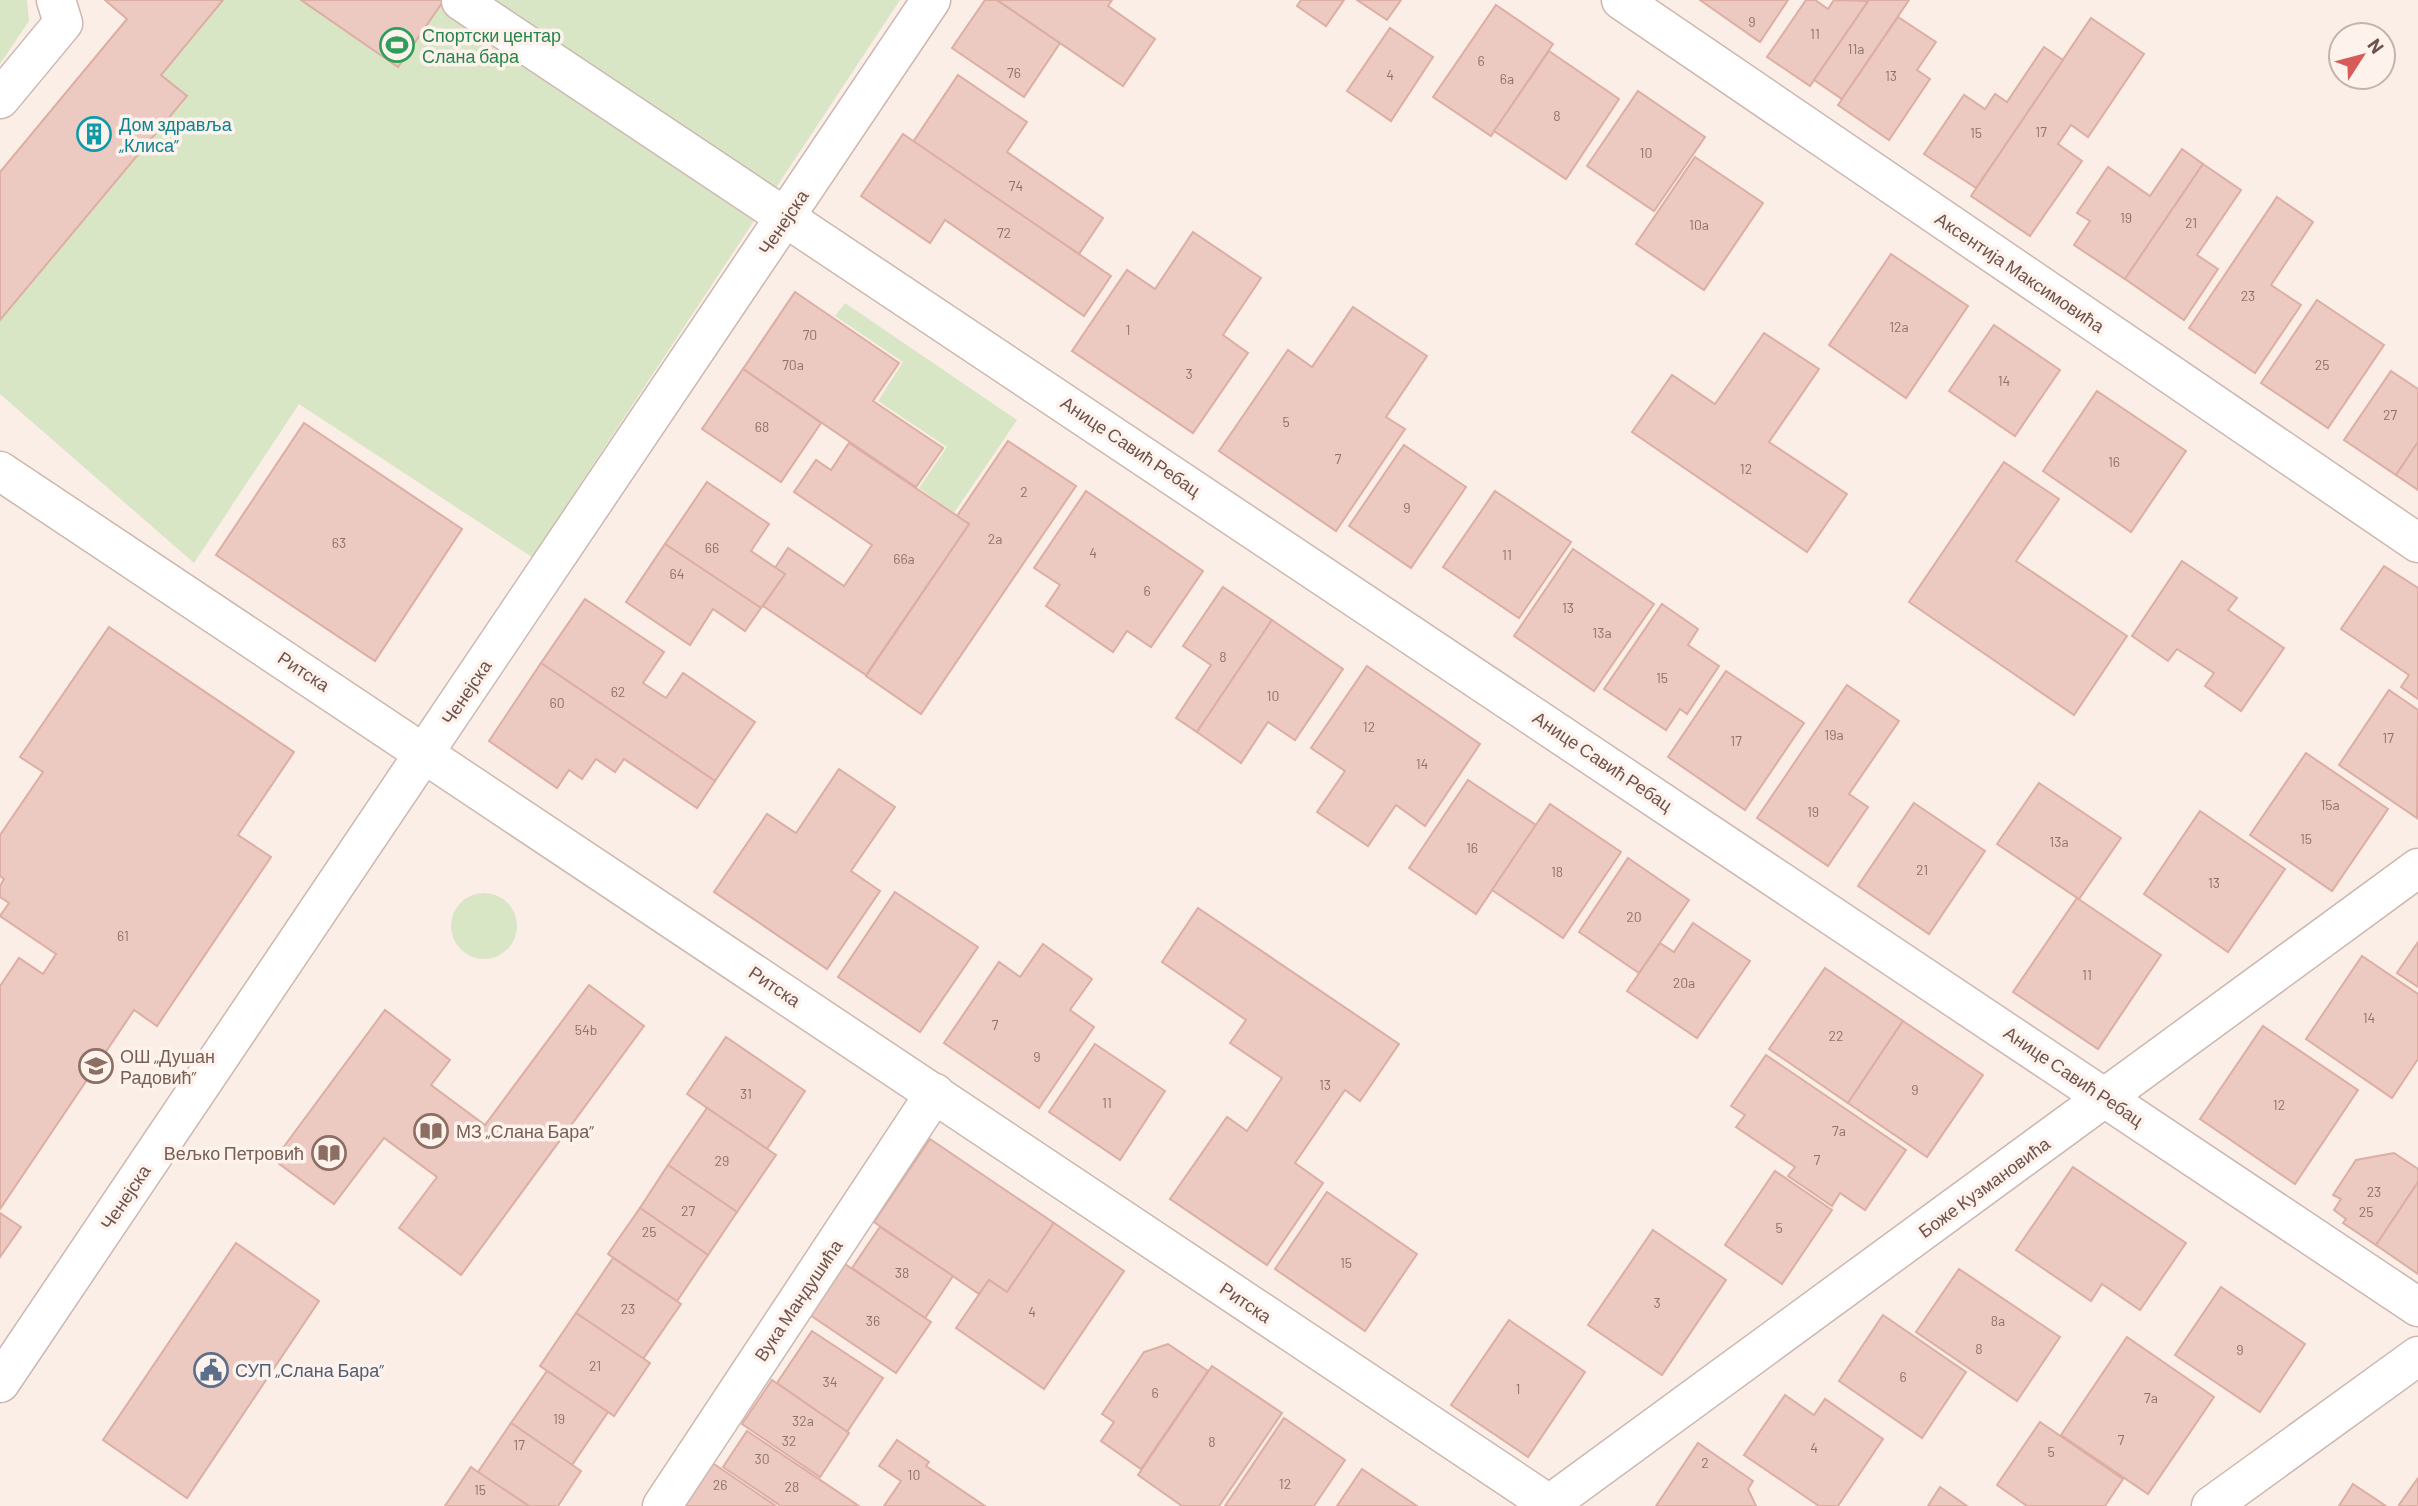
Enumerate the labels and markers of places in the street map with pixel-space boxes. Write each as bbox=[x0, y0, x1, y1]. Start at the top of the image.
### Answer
place label: Спортски центар Слана бара bbox=[422, 24, 561, 67]
sports icon: Спортски центар Слана бара bbox=[378, 26, 416, 64]
place label: Дом здравља „Клиса” bbox=[119, 113, 233, 156]
building icon: Дом здравља „Клиса” bbox=[75, 115, 113, 153]
place label: ОШ „Душан Радовић” bbox=[120, 1045, 215, 1088]
school or university icon: ОШ „Душан Радовић” bbox=[77, 1047, 115, 1085]
library icon: МЗ „Слана Бара” bbox=[412, 1112, 450, 1150]
place label: МЗ „Слана Бара” bbox=[456, 1120, 594, 1142]
library icon: Вељко Петровић bbox=[310, 1134, 348, 1172]
place label: Вељко Петровић bbox=[164, 1142, 304, 1164]
public building icon: СУП „Слана Бара” bbox=[192, 1351, 230, 1389]
place label: СУП „Слана Бара” bbox=[235, 1359, 384, 1381]

